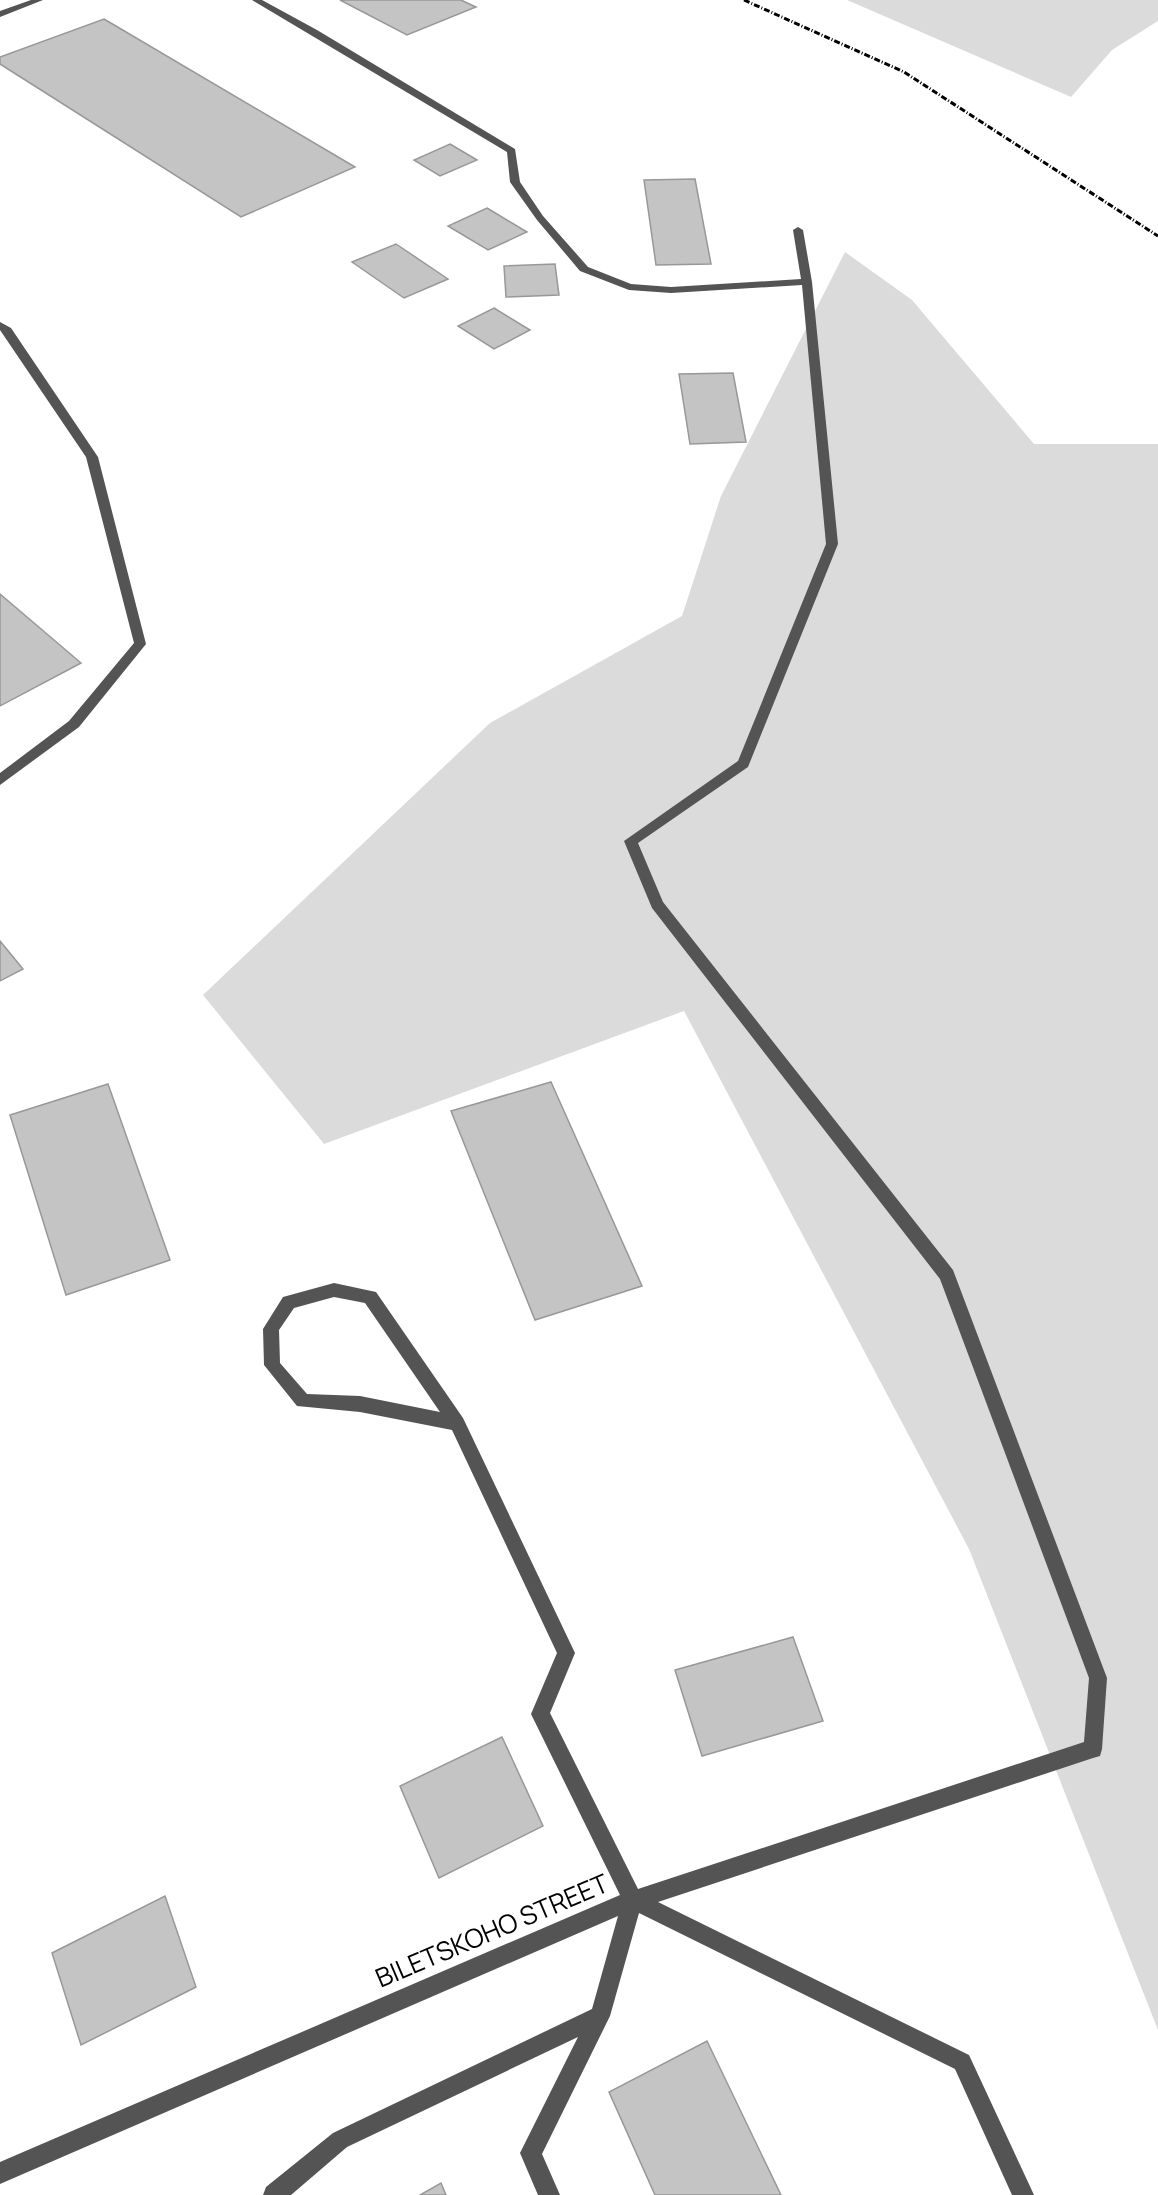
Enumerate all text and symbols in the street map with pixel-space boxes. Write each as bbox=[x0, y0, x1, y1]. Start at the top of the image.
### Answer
street label: BILETSKOHO STREET bbox=[370, 1864, 614, 1995]

